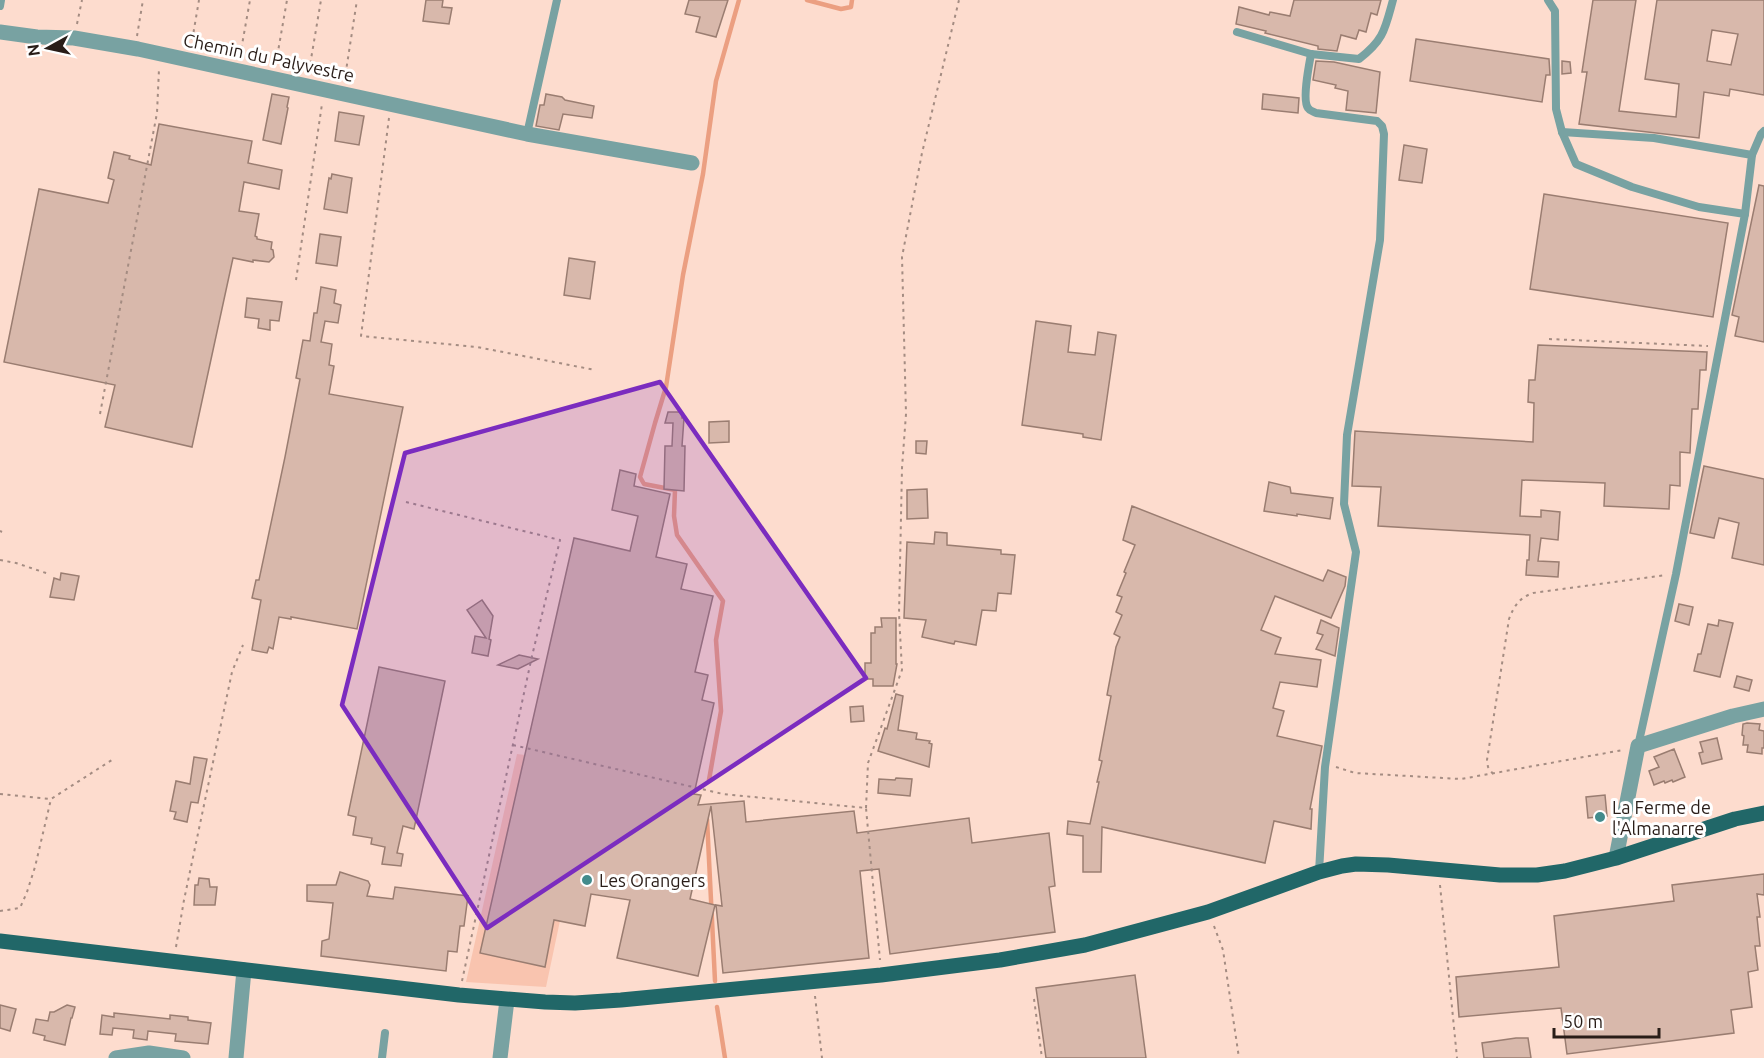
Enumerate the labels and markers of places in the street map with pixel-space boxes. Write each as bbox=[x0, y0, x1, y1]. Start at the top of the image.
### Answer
place label: La Ferme de l'Almanarre bbox=[1612, 797, 1711, 838]
marker: La Ferme de l'Almanarre bbox=[1593, 810, 1607, 824]
place label: Les Orangers bbox=[599, 870, 705, 890]
marker: Les Orangers bbox=[580, 873, 594, 887]

